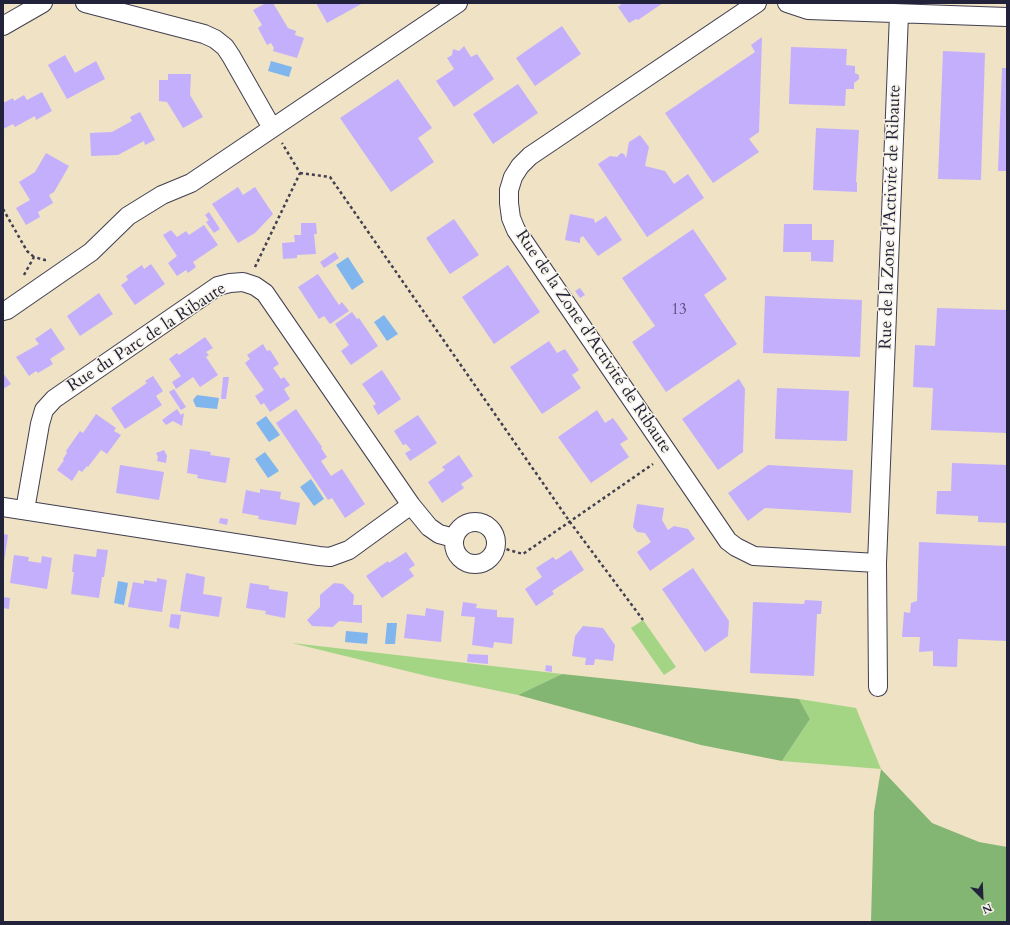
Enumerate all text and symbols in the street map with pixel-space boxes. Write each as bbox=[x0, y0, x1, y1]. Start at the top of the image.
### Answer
street label: Rue de la Zone d'Activité de Ribaute bbox=[876, 84, 906, 350]
street label: Rue de la Zone d'Activité de Ribaute bbox=[510, 226, 676, 458]
street label: Rue du Parc de la Ribaute bbox=[64, 279, 230, 397]
house number: 13 bbox=[671, 302, 687, 320]
north arrow bbox=[962, 877, 1002, 917]
text: N bbox=[980, 900, 995, 917]

